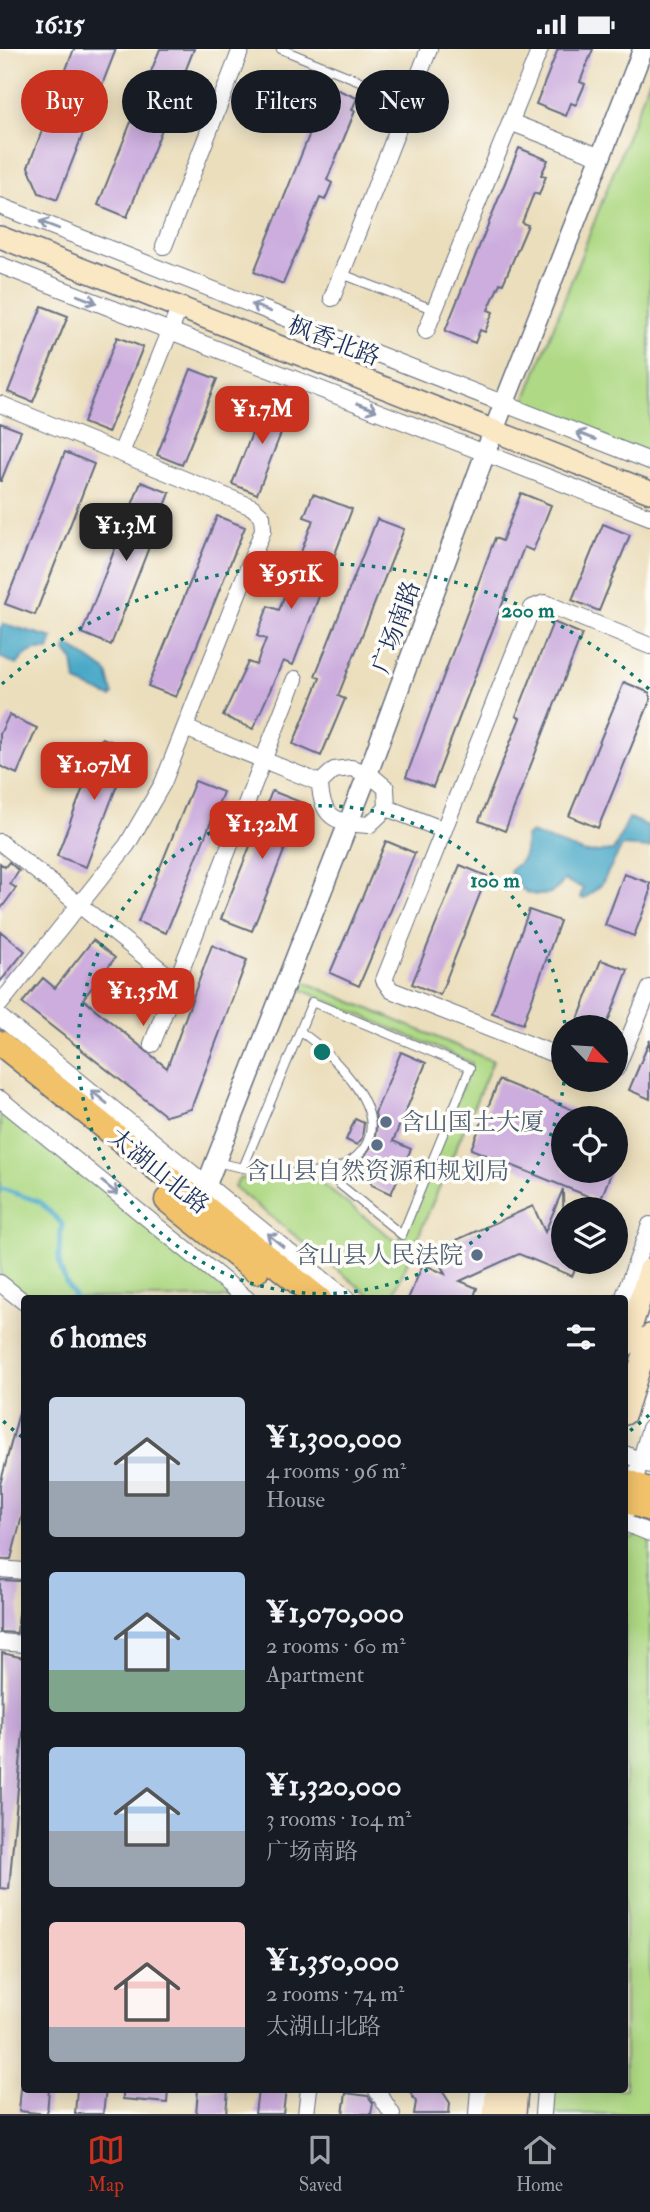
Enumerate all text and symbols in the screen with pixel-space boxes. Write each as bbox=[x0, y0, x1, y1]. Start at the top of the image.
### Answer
text: 16:15 bbox=[35, 9, 84, 41]
chip: Buy bbox=[21, 70, 108, 133]
chip: Rent bbox=[122, 70, 217, 133]
chip: Filters bbox=[231, 70, 341, 133]
chip: New bbox=[355, 70, 449, 133]
one-way arrow bbox=[38, 218, 60, 231]
one-way arrow bbox=[75, 293, 97, 306]
one-way arrow bbox=[250, 301, 272, 314]
street label: 枫香北路 bbox=[283, 310, 384, 373]
pin: ¥1.7M bbox=[213, 387, 311, 446]
text: ¥1.7M bbox=[231, 394, 293, 423]
one-way arrow bbox=[356, 402, 378, 415]
one-way arrow bbox=[576, 429, 598, 442]
pin: ¥1.3M bbox=[77, 503, 175, 563]
text: ¥1.3M bbox=[95, 511, 157, 540]
pin: ¥951K bbox=[242, 552, 340, 611]
text: ¥951K bbox=[259, 559, 323, 588]
street label: 广场南路 bbox=[365, 577, 427, 678]
text: 200 m bbox=[502, 597, 555, 624]
pin: ¥1.07M bbox=[37, 743, 151, 802]
text: ¥1.07M bbox=[57, 750, 131, 779]
pin: ¥1.32M bbox=[205, 801, 319, 861]
text: ¥1.32M bbox=[226, 809, 298, 838]
text: 100 m bbox=[470, 867, 521, 894]
pin: ¥1.35M bbox=[86, 969, 200, 1028]
text: ¥1.35M bbox=[107, 976, 179, 1005]
north arrow bbox=[551, 1015, 628, 1092]
map controls bbox=[551, 1015, 628, 1274]
centre of rings bbox=[310, 1040, 334, 1064]
one-way arrow bbox=[90, 1089, 108, 1104]
button: locate bbox=[551, 1106, 628, 1183]
place label: 含山国土大厦 bbox=[400, 1107, 544, 1138]
marker: 含山国土大厦 bbox=[378, 1114, 394, 1130]
street label: 太湖山北路 bbox=[102, 1122, 215, 1221]
marker: 含山县自然资源和规划局 bbox=[369, 1137, 385, 1153]
place label: 含山县自然资源和规划局 bbox=[245, 1156, 509, 1187]
one-way arrow bbox=[101, 1180, 119, 1196]
button: layers bbox=[551, 1197, 628, 1274]
one-way arrow bbox=[267, 1232, 285, 1248]
place label: 含山县人民法院 bbox=[295, 1240, 463, 1271]
marker: 含山县人民法院 bbox=[469, 1247, 485, 1263]
icon: filters bbox=[562, 1318, 600, 1356]
text: 6 homes bbox=[49, 1319, 147, 1356]
text: ¥1,300,000 bbox=[266, 1419, 402, 1456]
icon: home bbox=[105, 1425, 189, 1509]
text: 4 rooms · 96 m² bbox=[266, 1456, 406, 1485]
text: House bbox=[266, 1485, 325, 1514]
text: ¥1,070,000 bbox=[266, 1594, 404, 1631]
icon: home bbox=[105, 1600, 189, 1684]
text: 2 rooms · 60 m² bbox=[266, 1631, 406, 1660]
text: Apartment bbox=[266, 1660, 364, 1689]
text: ¥1,320,000 bbox=[266, 1767, 402, 1804]
icon: home bbox=[105, 1775, 189, 1859]
text: 3 rooms · 104 m² bbox=[266, 1804, 412, 1833]
text: 广场南路 bbox=[266, 1837, 358, 1866]
text: ¥1,350,000 bbox=[266, 1942, 399, 1979]
icon: home bbox=[105, 1950, 189, 2034]
text: 2 rooms · 74 m² bbox=[266, 1979, 405, 2008]
text: 太湖山北路 bbox=[266, 2012, 381, 2041]
tab: Map bbox=[87, 2131, 125, 2197]
tab: Saved bbox=[299, 2131, 342, 2197]
tab: Home bbox=[516, 2131, 563, 2197]

